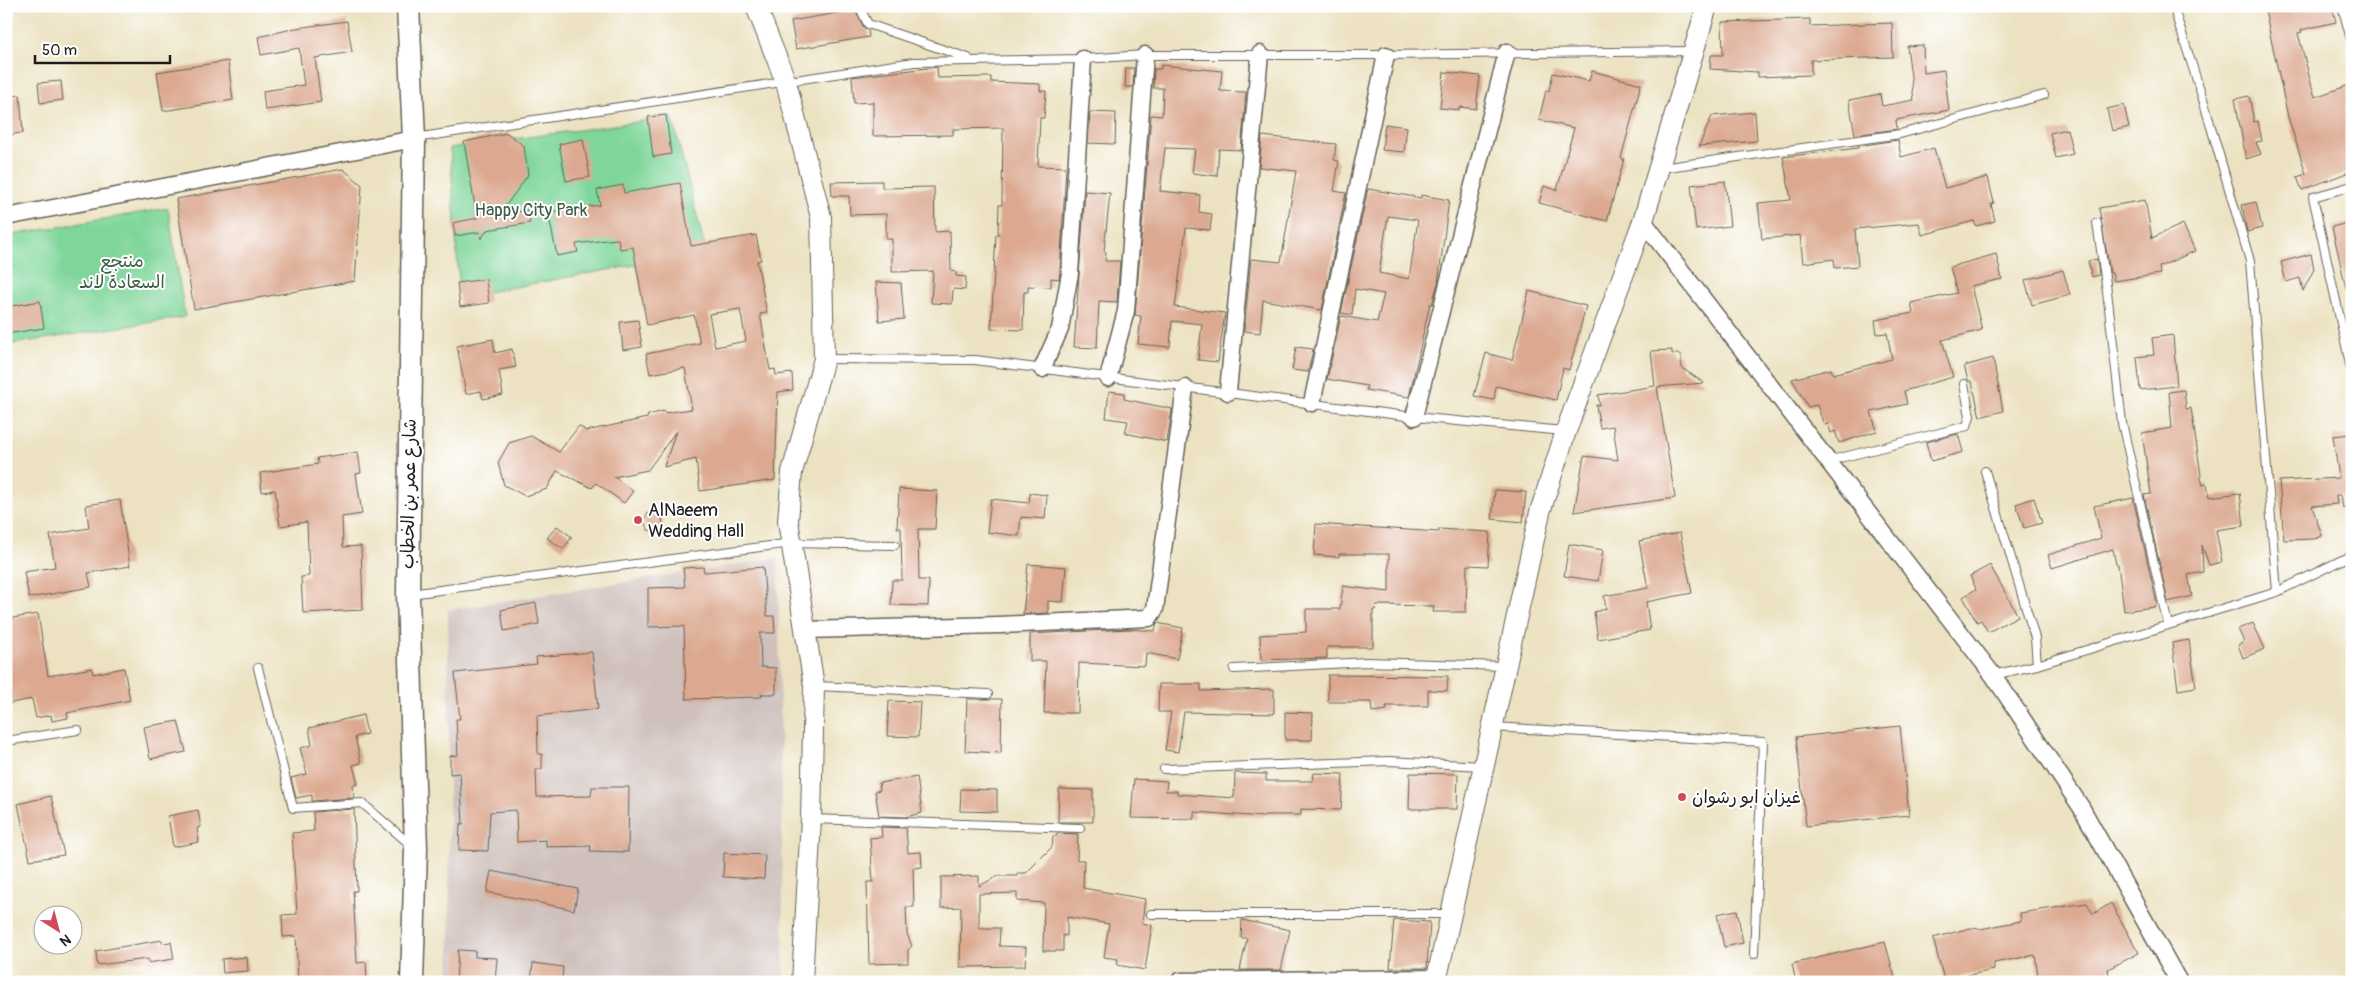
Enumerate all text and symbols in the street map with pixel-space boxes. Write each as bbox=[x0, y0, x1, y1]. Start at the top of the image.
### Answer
scale bar bbox=[35, 32, 170, 64]
text: 50 m bbox=[42, 41, 77, 60]
park label: Happy City Park bbox=[474, 199, 588, 222]
park label: منتجع السعادة لاند bbox=[79, 250, 165, 294]
street label: شارع عمر بن الخطاب bbox=[396, 419, 422, 569]
place label: AlNaeem Wedding Hall bbox=[648, 499, 744, 543]
marker: AlNaeem Wedding Hall bbox=[632, 514, 644, 526]
place label: غيزان ابو رشوان bbox=[1692, 786, 1801, 809]
marker: غيزان ابو رشوان bbox=[1676, 791, 1688, 803]
north arrow bbox=[32, 906, 82, 956]
text: N bbox=[57, 930, 74, 950]

